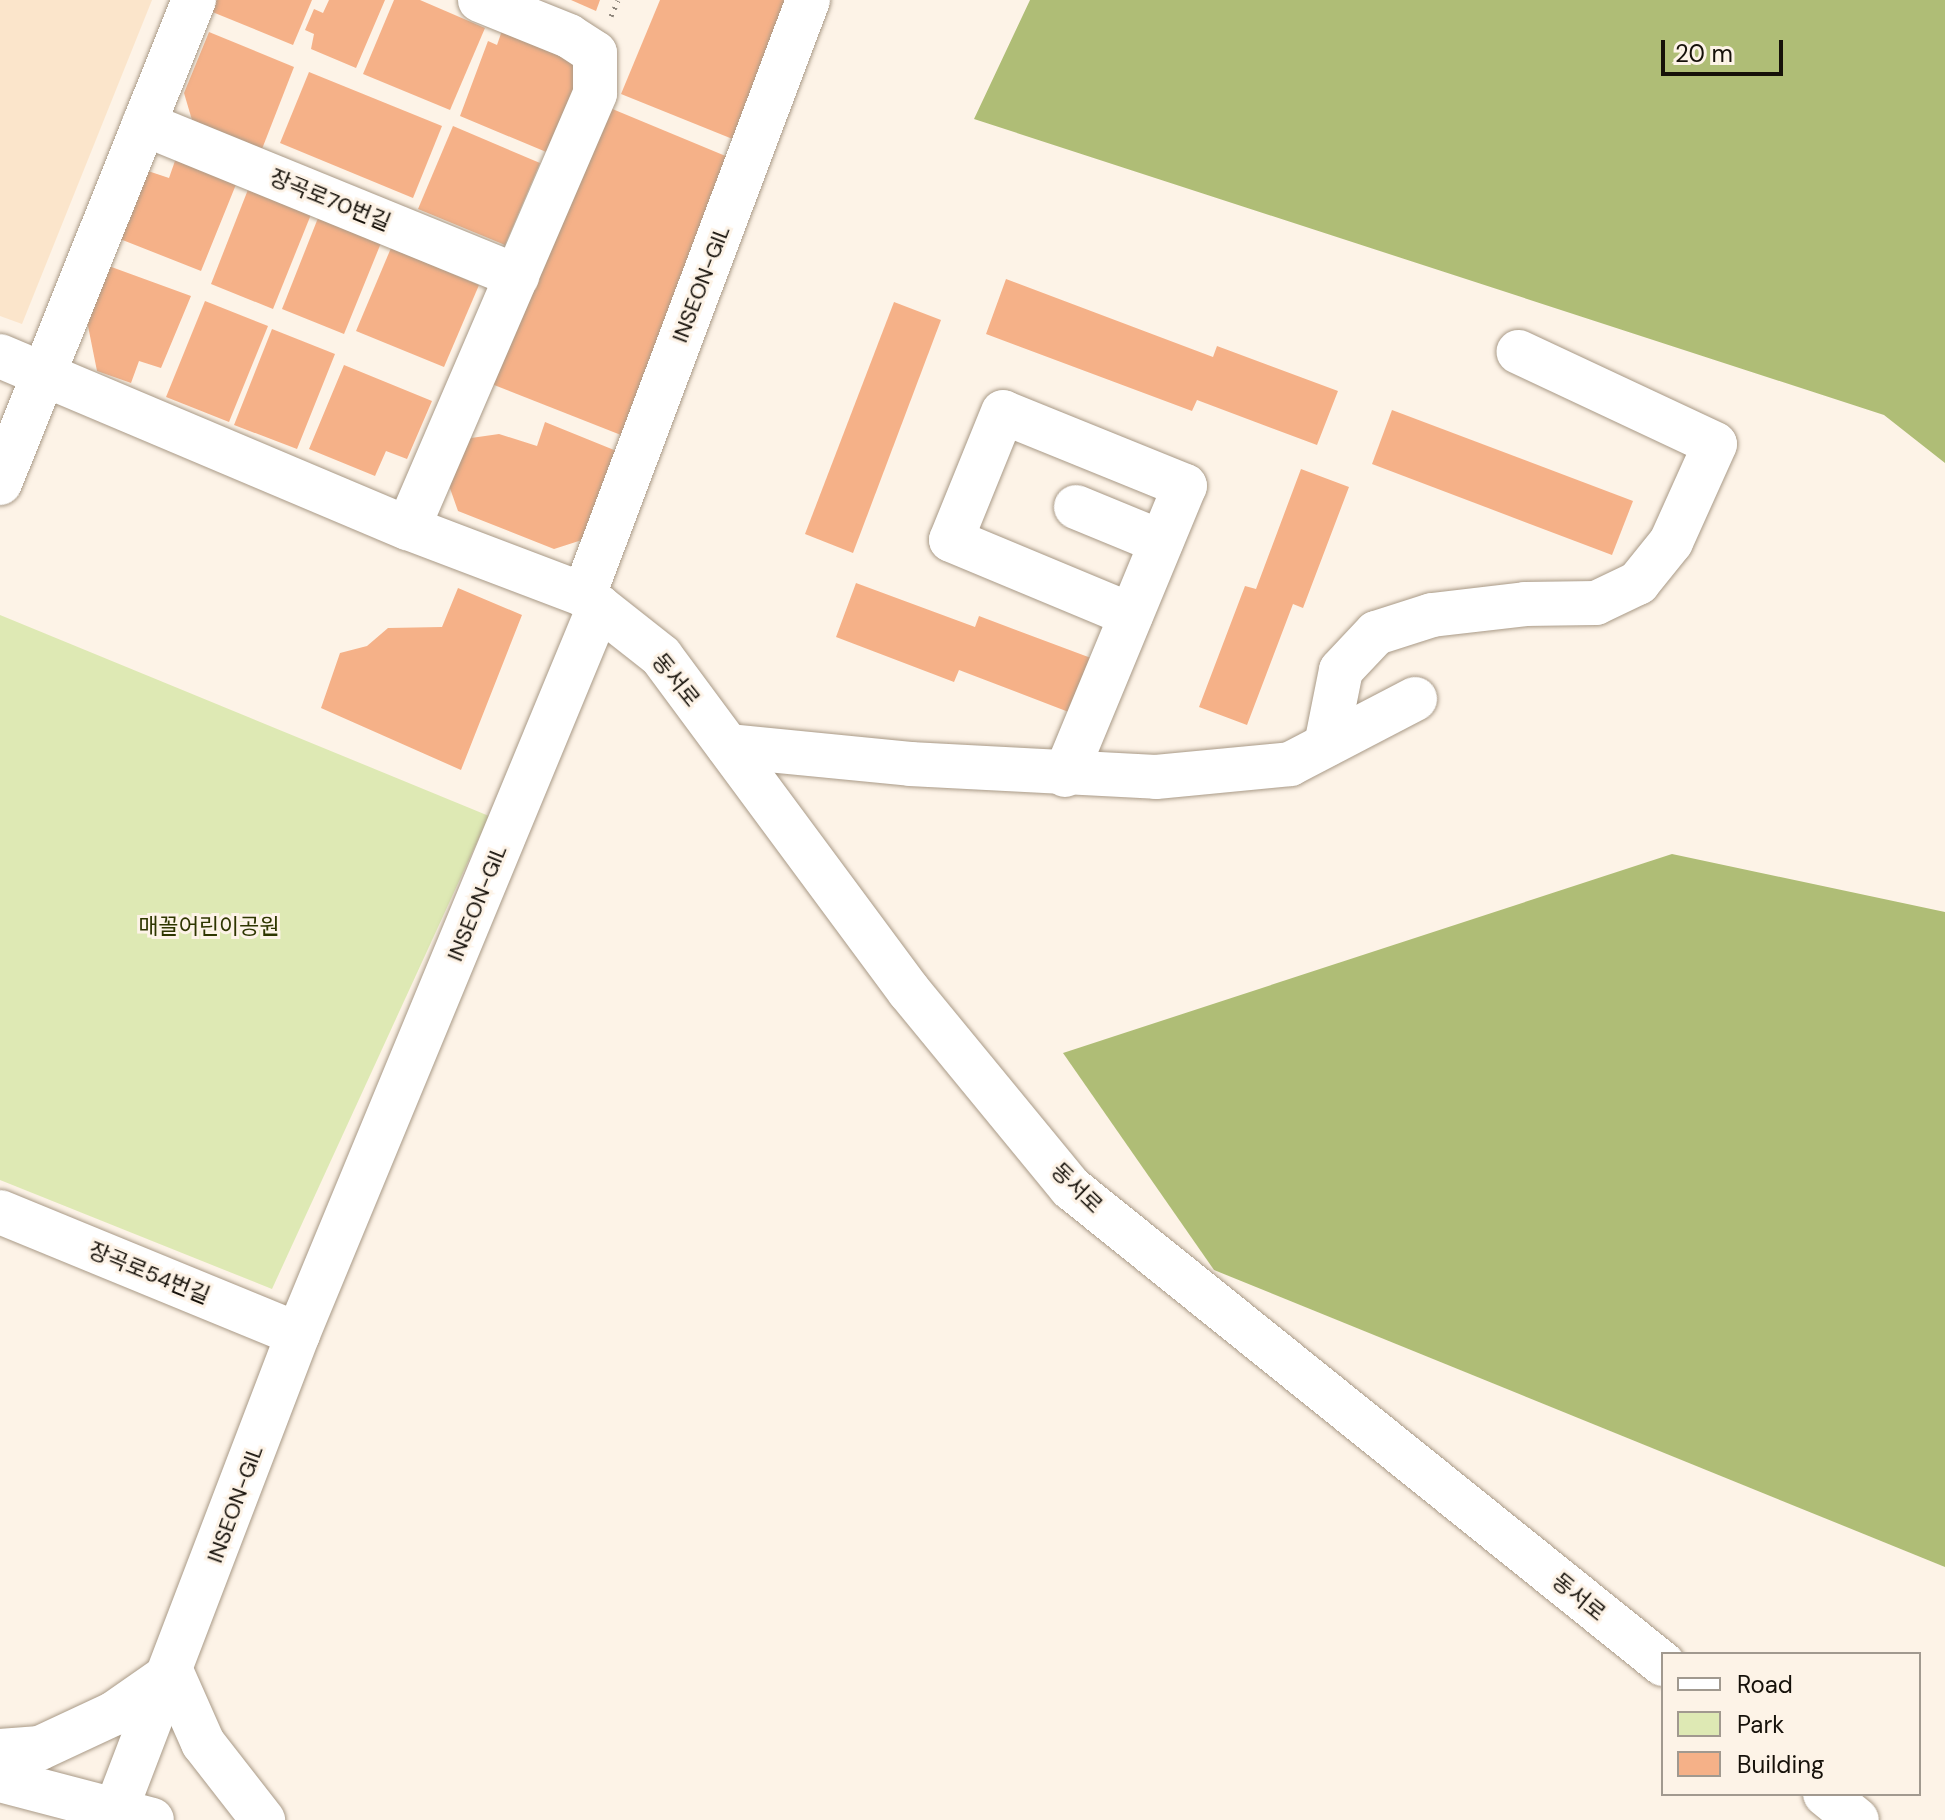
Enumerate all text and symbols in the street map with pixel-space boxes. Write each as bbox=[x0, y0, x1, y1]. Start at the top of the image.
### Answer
scale bar bbox=[1665, 24, 1787, 74]
text: 20 m bbox=[1675, 38, 1733, 69]
street label: 장곡로70번길 bbox=[266, 164, 394, 236]
street label: INSEON-GIL bbox=[667, 222, 735, 346]
street label: 동서로 bbox=[647, 648, 705, 712]
street label: INSEON-GIL bbox=[442, 841, 512, 965]
park label: 매꼴어린이공원 bbox=[138, 914, 280, 940]
street label: 동서로 bbox=[1046, 1157, 1108, 1219]
street label: 장곡로54번길 bbox=[85, 1237, 213, 1309]
street label: INSEON-GIL bbox=[202, 1442, 268, 1566]
street label: 동서로 bbox=[1547, 1568, 1611, 1626]
legend bbox=[1661, 1652, 1921, 1796]
text: Road bbox=[1737, 1669, 1793, 1700]
text: Park bbox=[1737, 1709, 1784, 1740]
text: Building bbox=[1737, 1749, 1824, 1780]

